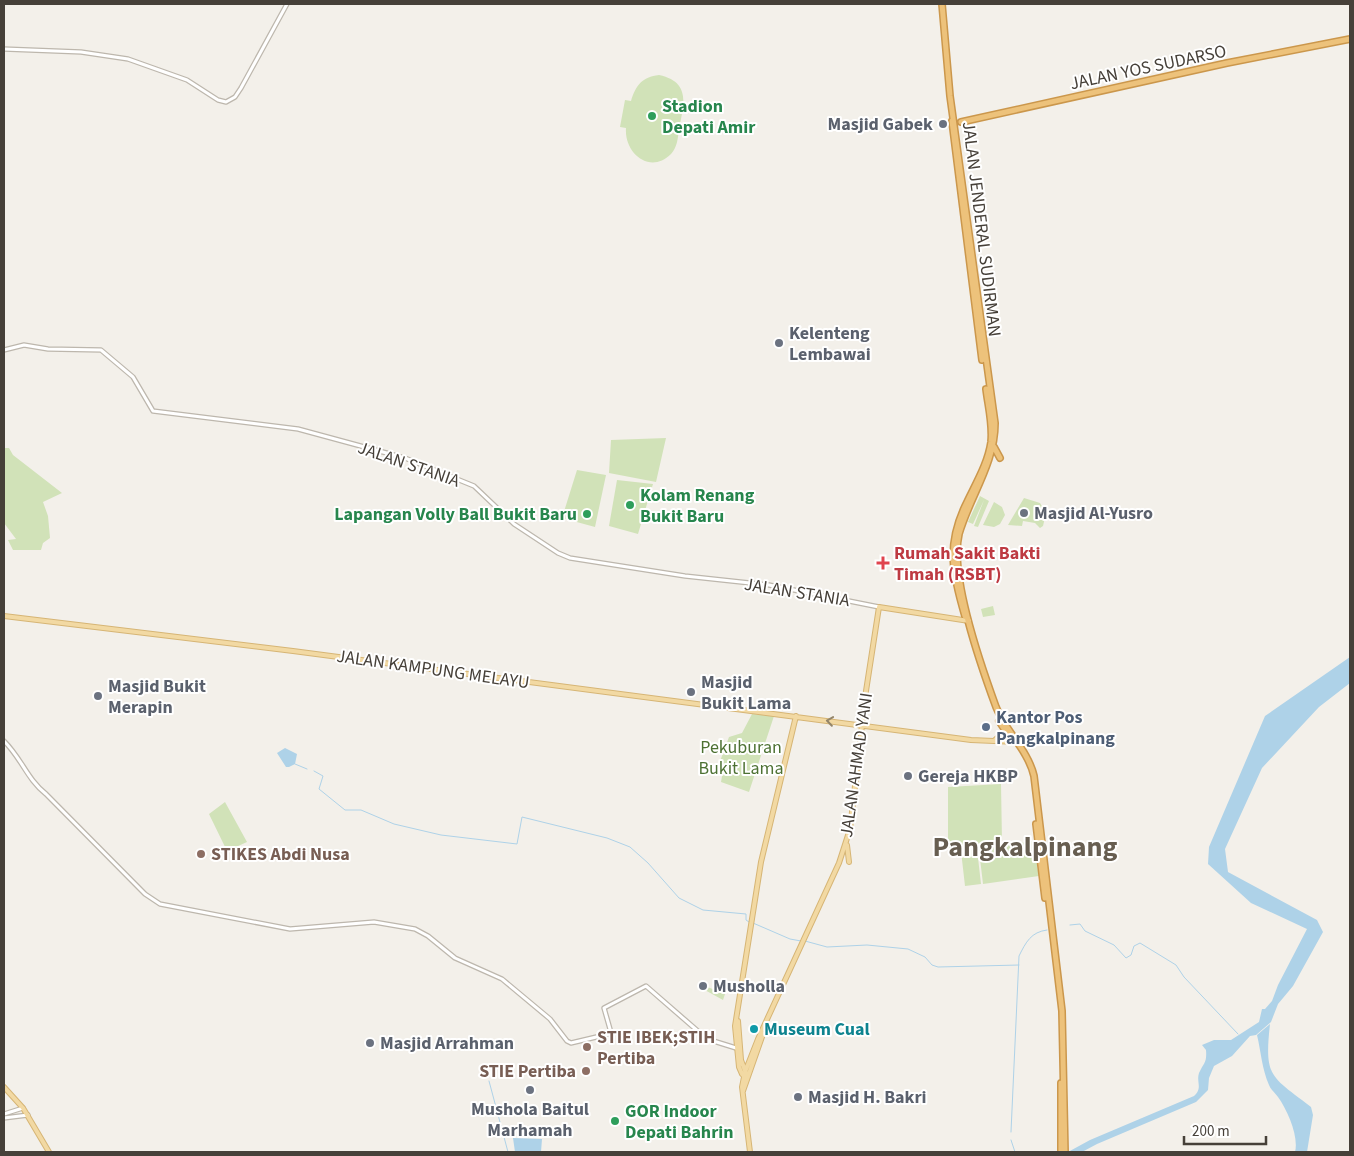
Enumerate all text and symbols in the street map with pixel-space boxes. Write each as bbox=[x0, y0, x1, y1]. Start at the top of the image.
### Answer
street label: JALAN YOS SUDARSO bbox=[1068, 39, 1229, 96]
place label: Stadion Depati Amir bbox=[662, 94, 756, 140]
marker: Stadion Depati Amir bbox=[646, 110, 658, 122]
place label: Masjid Gabek bbox=[827, 112, 933, 137]
marker: Masjid Gabek bbox=[937, 118, 949, 130]
street label: JALAN JENDERAL SUDIRMAN bbox=[956, 120, 1007, 338]
place label: Kelenteng Lembawai bbox=[789, 321, 871, 367]
marker: Kelenteng Lembawai bbox=[773, 337, 785, 349]
street label: JALAN STANIA bbox=[355, 435, 463, 494]
place label: Kolam Renang Bukit Baru bbox=[640, 483, 755, 529]
marker: Kolam Renang Bukit Baru bbox=[624, 499, 636, 511]
place label: Masjid Al-Yusro bbox=[1034, 501, 1153, 526]
place label: Lapangan Volly Ball Bukit Baru bbox=[334, 502, 577, 527]
marker: Masjid Al-Yusro bbox=[1018, 507, 1030, 519]
marker: Lapangan Volly Ball Bukit Baru bbox=[581, 508, 593, 520]
place label: Rumah Sakit Bakti Timah (RSBT) bbox=[894, 541, 1040, 587]
marker: Rumah Sakit Bakti Timah (RSBT) bbox=[876, 556, 890, 570]
street label: JALAN STANIA bbox=[742, 572, 852, 613]
street label: JALAN KAMPUNG MELAYU bbox=[335, 644, 531, 695]
place label: Masjid Bukit Lama bbox=[701, 670, 791, 716]
place label: Masjid Bukit Merapin bbox=[108, 674, 206, 720]
marker: Masjid Bukit Lama bbox=[685, 686, 697, 698]
marker: Masjid Bukit Merapin bbox=[92, 690, 104, 702]
street label: JALAN AHMAD YANI bbox=[834, 691, 879, 839]
place label: Kantor Pos Pangkalpinang bbox=[996, 705, 1115, 751]
one-way arrow bbox=[826, 716, 834, 726]
marker: Kantor Pos Pangkalpinang bbox=[980, 721, 992, 733]
park label: Pekuburan Bukit Lama bbox=[698, 735, 784, 781]
place label: Gereja HKBP bbox=[918, 764, 1018, 789]
marker: Gereja HKBP bbox=[902, 770, 914, 782]
district label: Pangkalpinang bbox=[933, 827, 1117, 867]
place label: STIKES Abdi Nusa bbox=[211, 842, 350, 867]
marker: STIKES Abdi Nusa bbox=[195, 848, 207, 860]
place label: Musholla bbox=[713, 974, 785, 999]
marker: Musholla bbox=[697, 980, 709, 992]
place label: Museum Cual bbox=[764, 1017, 870, 1042]
marker: Museum Cual bbox=[748, 1023, 760, 1035]
place label: STIE IBEK;STIH Pertiba bbox=[597, 1025, 715, 1071]
place label: Masjid Arrahman bbox=[380, 1031, 514, 1056]
marker: Masjid Arrahman bbox=[364, 1037, 376, 1049]
marker: STIE IBEK;STIH Pertiba bbox=[581, 1041, 593, 1053]
place label: STIE Pertiba bbox=[479, 1059, 576, 1084]
marker: STIE Pertiba bbox=[580, 1065, 592, 1077]
marker: Mushola Baitul Marhamah bbox=[524, 1084, 536, 1096]
place label: Masjid H. Bakri bbox=[808, 1085, 927, 1110]
marker: Masjid H. Bakri bbox=[792, 1091, 804, 1103]
place label: Mushola Baitul Marhamah bbox=[471, 1097, 589, 1143]
place label: GOR Indoor Depati Bahrin bbox=[625, 1099, 734, 1145]
scale bar bbox=[1184, 1114, 1266, 1146]
marker: GOR Indoor Depati Bahrin bbox=[609, 1115, 621, 1127]
text: 200 m bbox=[1192, 1121, 1230, 1142]

